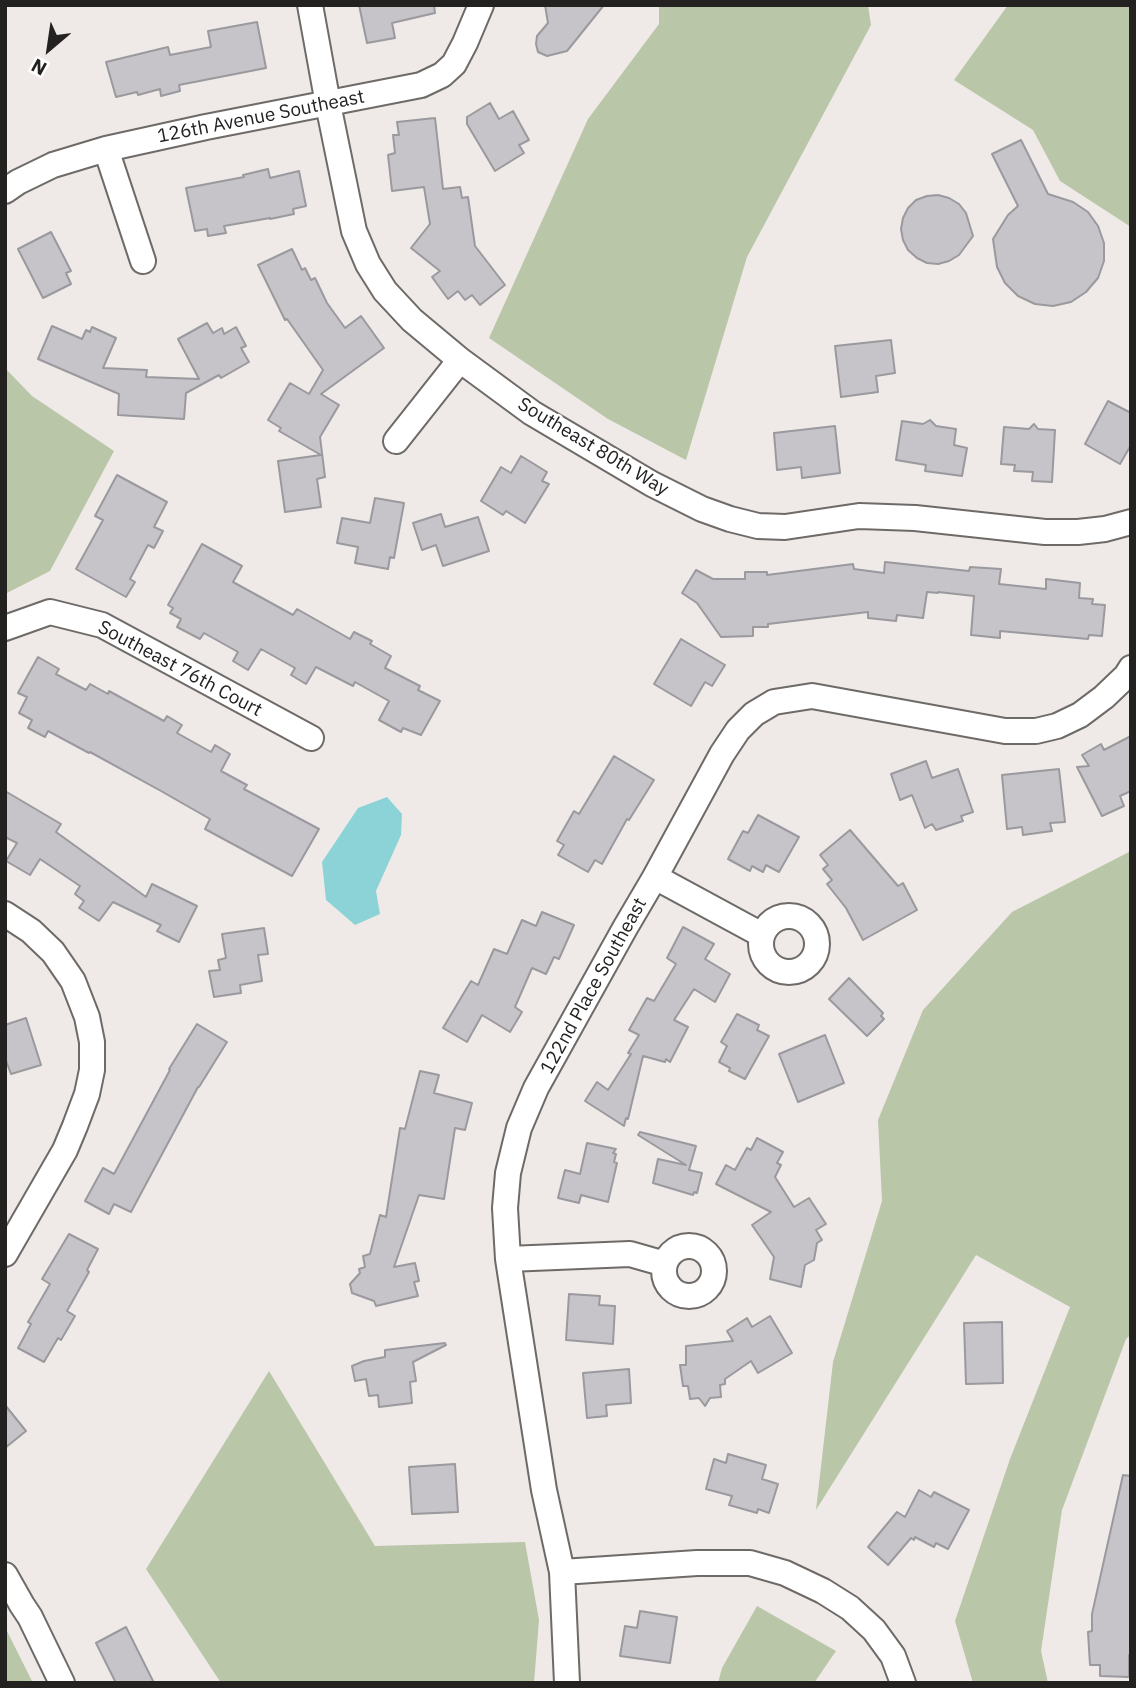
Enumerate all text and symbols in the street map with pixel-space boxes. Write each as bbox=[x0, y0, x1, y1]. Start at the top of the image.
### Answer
north arrow bbox=[14, 14, 84, 84]
text: N bbox=[27, 54, 51, 81]
street label: 126th Avenue Southeast bbox=[156, 86, 366, 148]
street label: Southeast 80th Way bbox=[513, 393, 673, 501]
street label: Southeast 76th Court bbox=[94, 616, 266, 722]
street label: 122nd Place Southeast bbox=[536, 894, 652, 1078]

